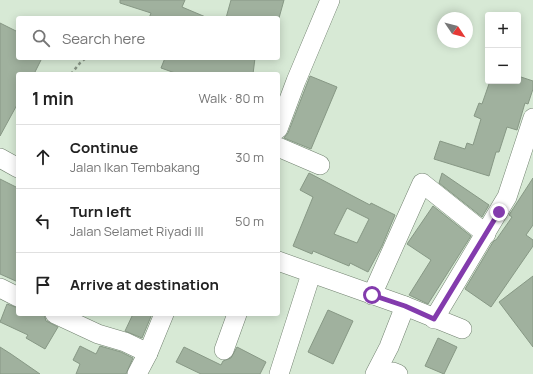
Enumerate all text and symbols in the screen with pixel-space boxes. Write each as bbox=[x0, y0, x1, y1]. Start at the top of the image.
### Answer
north arrow bbox=[437, 12, 473, 48]
map controls bbox=[485, 12, 521, 84]
button: + bbox=[485, 12, 521, 48]
search box bbox=[16, 16, 280, 60]
icon: search bbox=[30, 27, 52, 49]
text: Search here bbox=[62, 28, 145, 49]
button: − bbox=[485, 48, 521, 84]
text: 1 min bbox=[32, 87, 74, 110]
text: Walk · 80 m bbox=[198, 89, 264, 107]
text: Continue bbox=[70, 137, 138, 158]
icon: ahead bbox=[32, 146, 54, 168]
text: 30 m bbox=[235, 148, 264, 166]
text: Jalan Ikan Tembakang bbox=[70, 158, 200, 176]
text: Turn left bbox=[70, 201, 132, 222]
route end bbox=[490, 203, 508, 221]
icon: left bbox=[32, 210, 54, 232]
text: 50 m bbox=[235, 212, 264, 230]
text: Jalan Selamet Riyadi III bbox=[70, 222, 204, 240]
icon: arrive bbox=[32, 274, 54, 296]
text: Arrive at destination bbox=[70, 274, 219, 295]
route start bbox=[363, 286, 381, 304]

